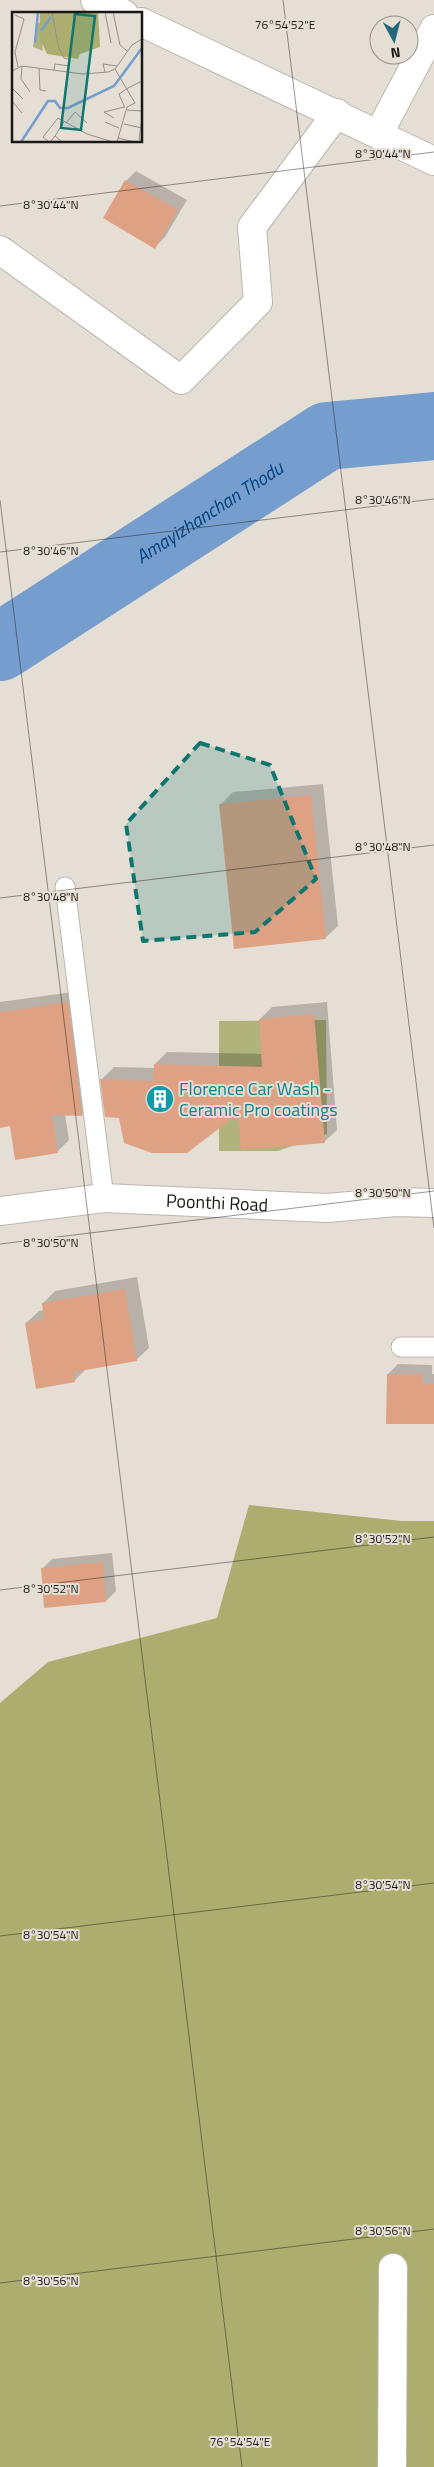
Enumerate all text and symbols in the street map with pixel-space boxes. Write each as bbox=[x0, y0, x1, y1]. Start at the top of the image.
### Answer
inset map bbox=[12, 12, 142, 142]
text: 76°54'52"E bbox=[255, 15, 316, 34]
north arrow bbox=[369, 15, 419, 65]
text: N bbox=[390, 42, 402, 64]
text: 8°30'44"N bbox=[355, 144, 411, 163]
text: 8°30'44"N bbox=[23, 195, 79, 214]
water label: Amayizhanchan Thodu bbox=[129, 452, 290, 570]
text: 8°30'46"N bbox=[355, 490, 411, 509]
text: 8°30'46"N bbox=[23, 541, 79, 560]
text: 8°30'48"N bbox=[355, 837, 411, 856]
text: 8°30'48"N bbox=[23, 887, 79, 906]
place label: Florence Car Wash - Ceramic Pro coatings bbox=[179, 1075, 338, 1123]
building icon: Florence Car Wash - Ceramic Pro coatings bbox=[145, 1084, 175, 1114]
text: 8°30'50"N bbox=[355, 1183, 411, 1202]
street label: Poonthi Road bbox=[165, 1187, 269, 1218]
text: 8°30'50"N bbox=[23, 1233, 79, 1252]
text: 8°30'52"N bbox=[355, 1529, 411, 1548]
text: 8°30'52"N bbox=[23, 1579, 79, 1598]
text: 8°30'54"N bbox=[355, 1875, 411, 1894]
text: 8°30'54"N bbox=[23, 1925, 79, 1944]
text: 8°30'56"N bbox=[355, 2221, 411, 2240]
text: 8°30'56"N bbox=[23, 2271, 79, 2290]
text: 76°54'54"E bbox=[210, 2432, 271, 2451]

